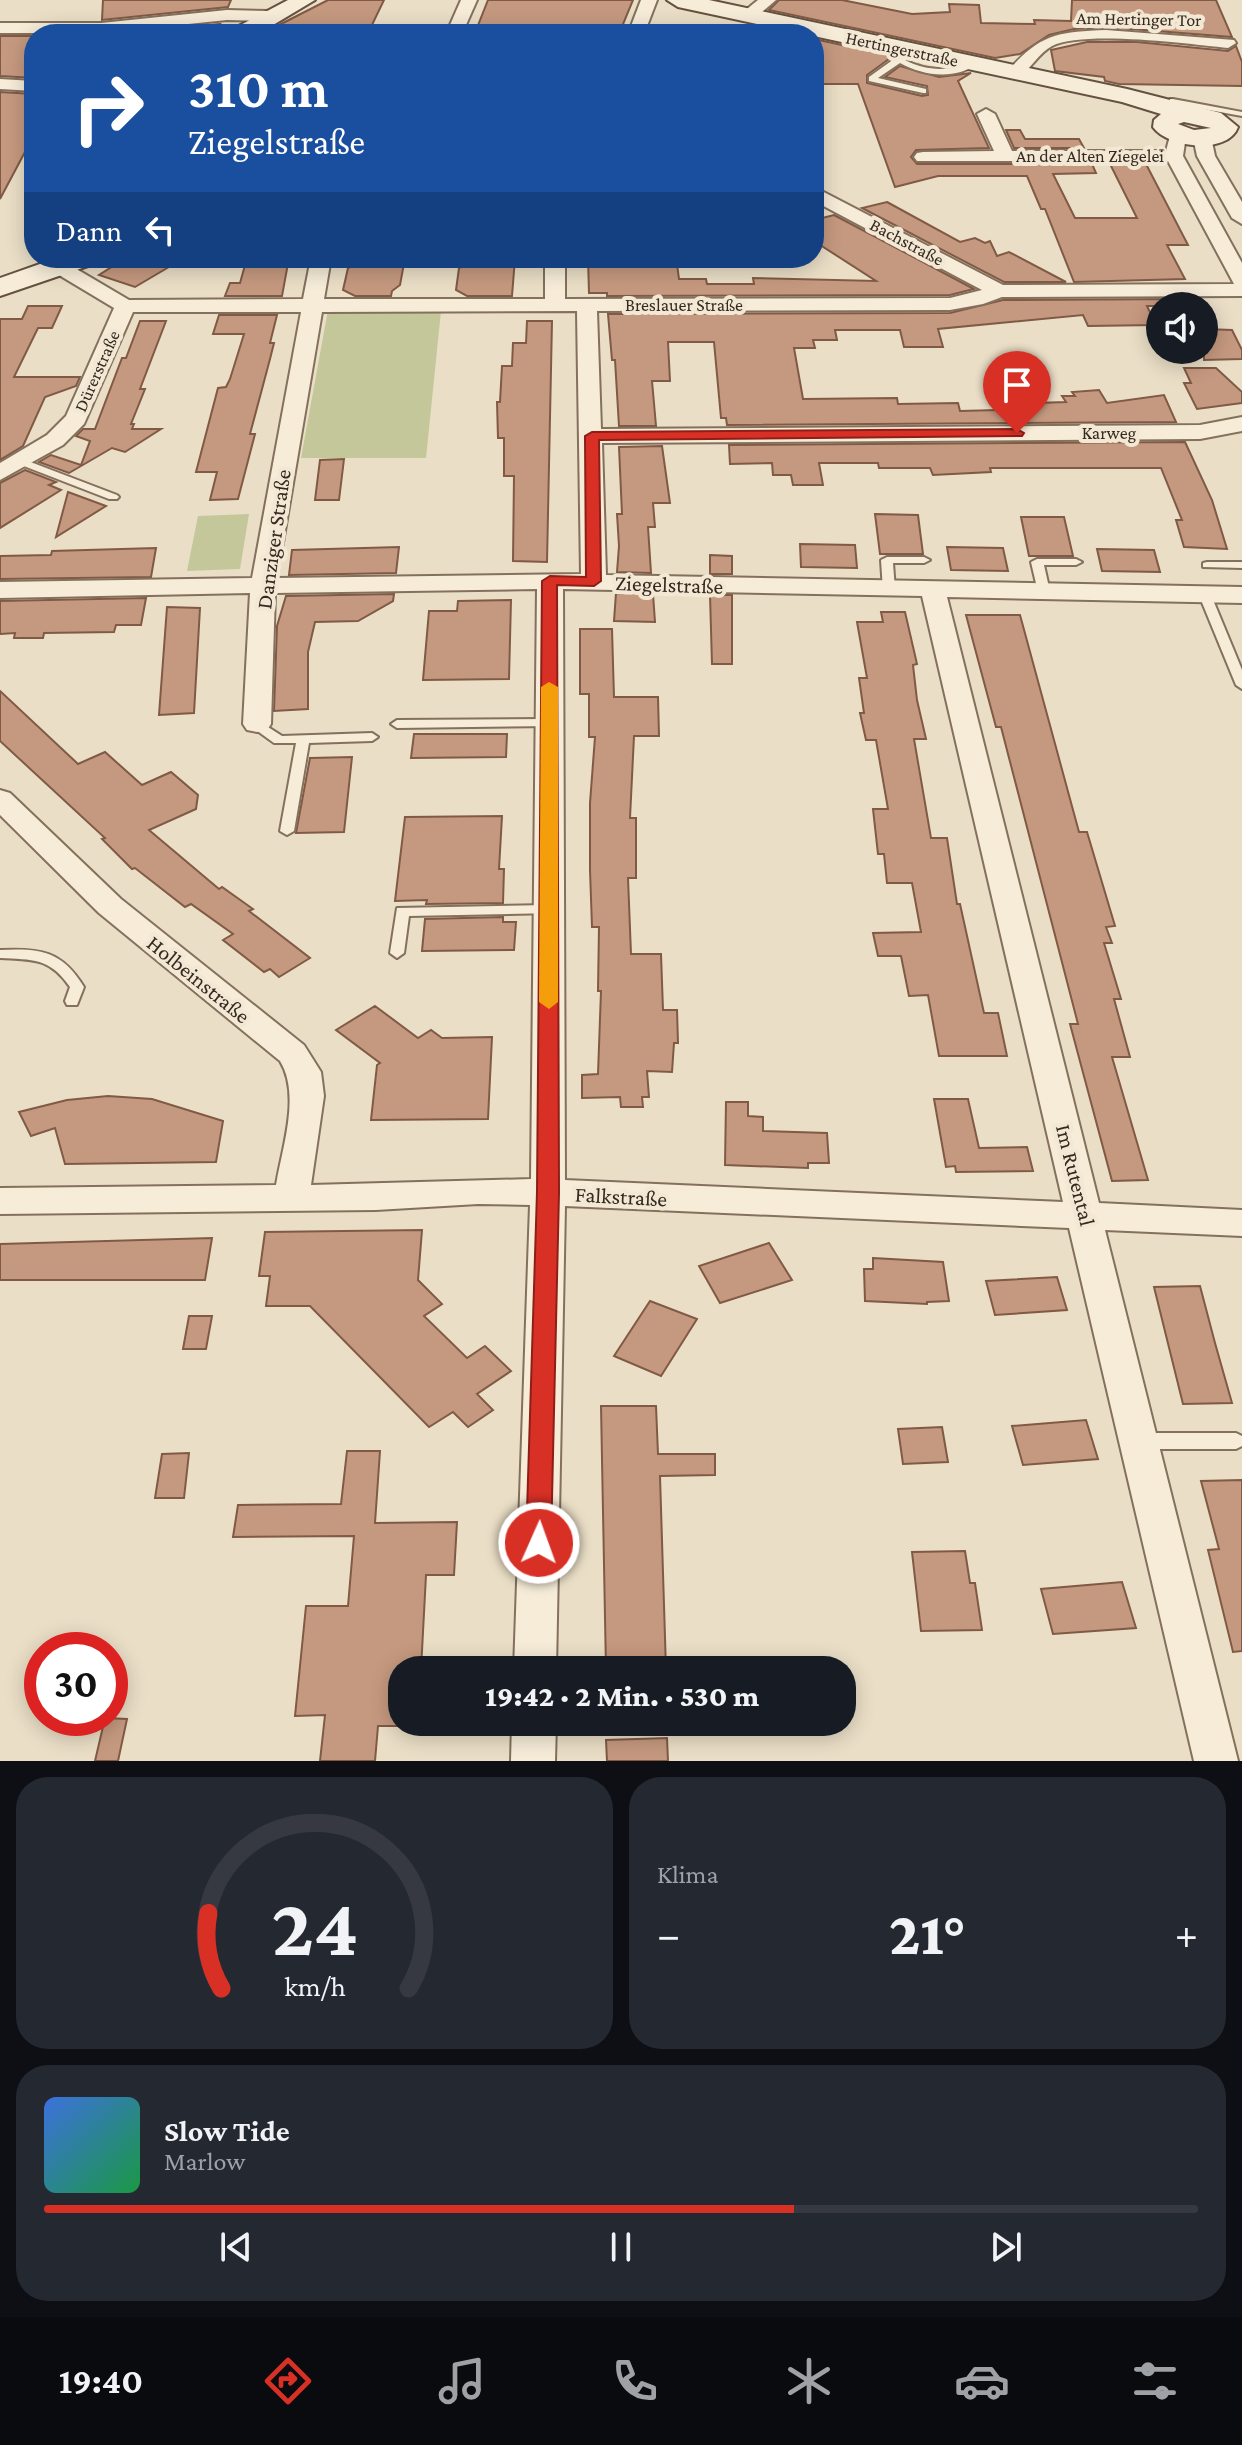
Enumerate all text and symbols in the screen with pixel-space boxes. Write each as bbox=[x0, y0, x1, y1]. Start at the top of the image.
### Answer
street label: Am Hertinger Tor bbox=[1076, 8, 1202, 30]
street label: Hertingerstraße bbox=[844, 27, 960, 71]
icon: right bbox=[56, 56, 160, 160]
text: 310 m bbox=[188, 57, 329, 119]
text: Ziegelstraße bbox=[188, 122, 365, 162]
street label: An der Alten Ziegelei bbox=[1016, 146, 1164, 166]
icon: left bbox=[138, 208, 182, 252]
text: Dann bbox=[56, 214, 122, 247]
street label: Bachstraße bbox=[867, 214, 947, 270]
map controls bbox=[1146, 292, 1218, 364]
button: sound bbox=[1146, 292, 1218, 364]
street label: Breslauer Straße bbox=[625, 295, 743, 315]
street label: Dürerstraße bbox=[70, 327, 124, 415]
pin bbox=[983, 351, 1051, 433]
icon: arrive bbox=[995, 363, 1039, 407]
street label: Karweg bbox=[1082, 423, 1137, 443]
street label: Danziger Straße bbox=[251, 468, 296, 611]
street label: Ziegelstraße bbox=[614, 570, 724, 599]
street label: Holbeinstraße bbox=[142, 930, 255, 1028]
street label: Im Rutental bbox=[1051, 1122, 1100, 1229]
street label: Falkstraße bbox=[574, 1182, 668, 1211]
position arrow bbox=[497, 1501, 581, 1585]
speed limit sign: 30 bbox=[24, 1632, 128, 1736]
text: 19:42 · 2 Min. · 530 m bbox=[485, 1679, 759, 1712]
text: Klima bbox=[657, 1860, 719, 1889]
text: 24 bbox=[271, 1880, 358, 1973]
text: 21° bbox=[889, 1900, 966, 1967]
text: − bbox=[657, 1910, 680, 1958]
text: + bbox=[1175, 1910, 1198, 1958]
text: km/h bbox=[284, 1970, 345, 2002]
text: Slow Tide bbox=[164, 2114, 290, 2147]
text: Marlow bbox=[164, 2147, 245, 2176]
icon: previous bbox=[214, 2225, 258, 2269]
icon: pause bbox=[599, 2225, 643, 2269]
icon: next bbox=[984, 2225, 1028, 2269]
icon: directions bbox=[260, 2353, 316, 2409]
icon: music bbox=[434, 2353, 490, 2409]
icon: phone bbox=[607, 2353, 663, 2409]
icon: climate bbox=[781, 2353, 837, 2409]
icon: car bbox=[954, 2353, 1010, 2409]
icon: filters bbox=[1127, 2353, 1183, 2409]
text: 19:40 bbox=[59, 2361, 143, 2401]

